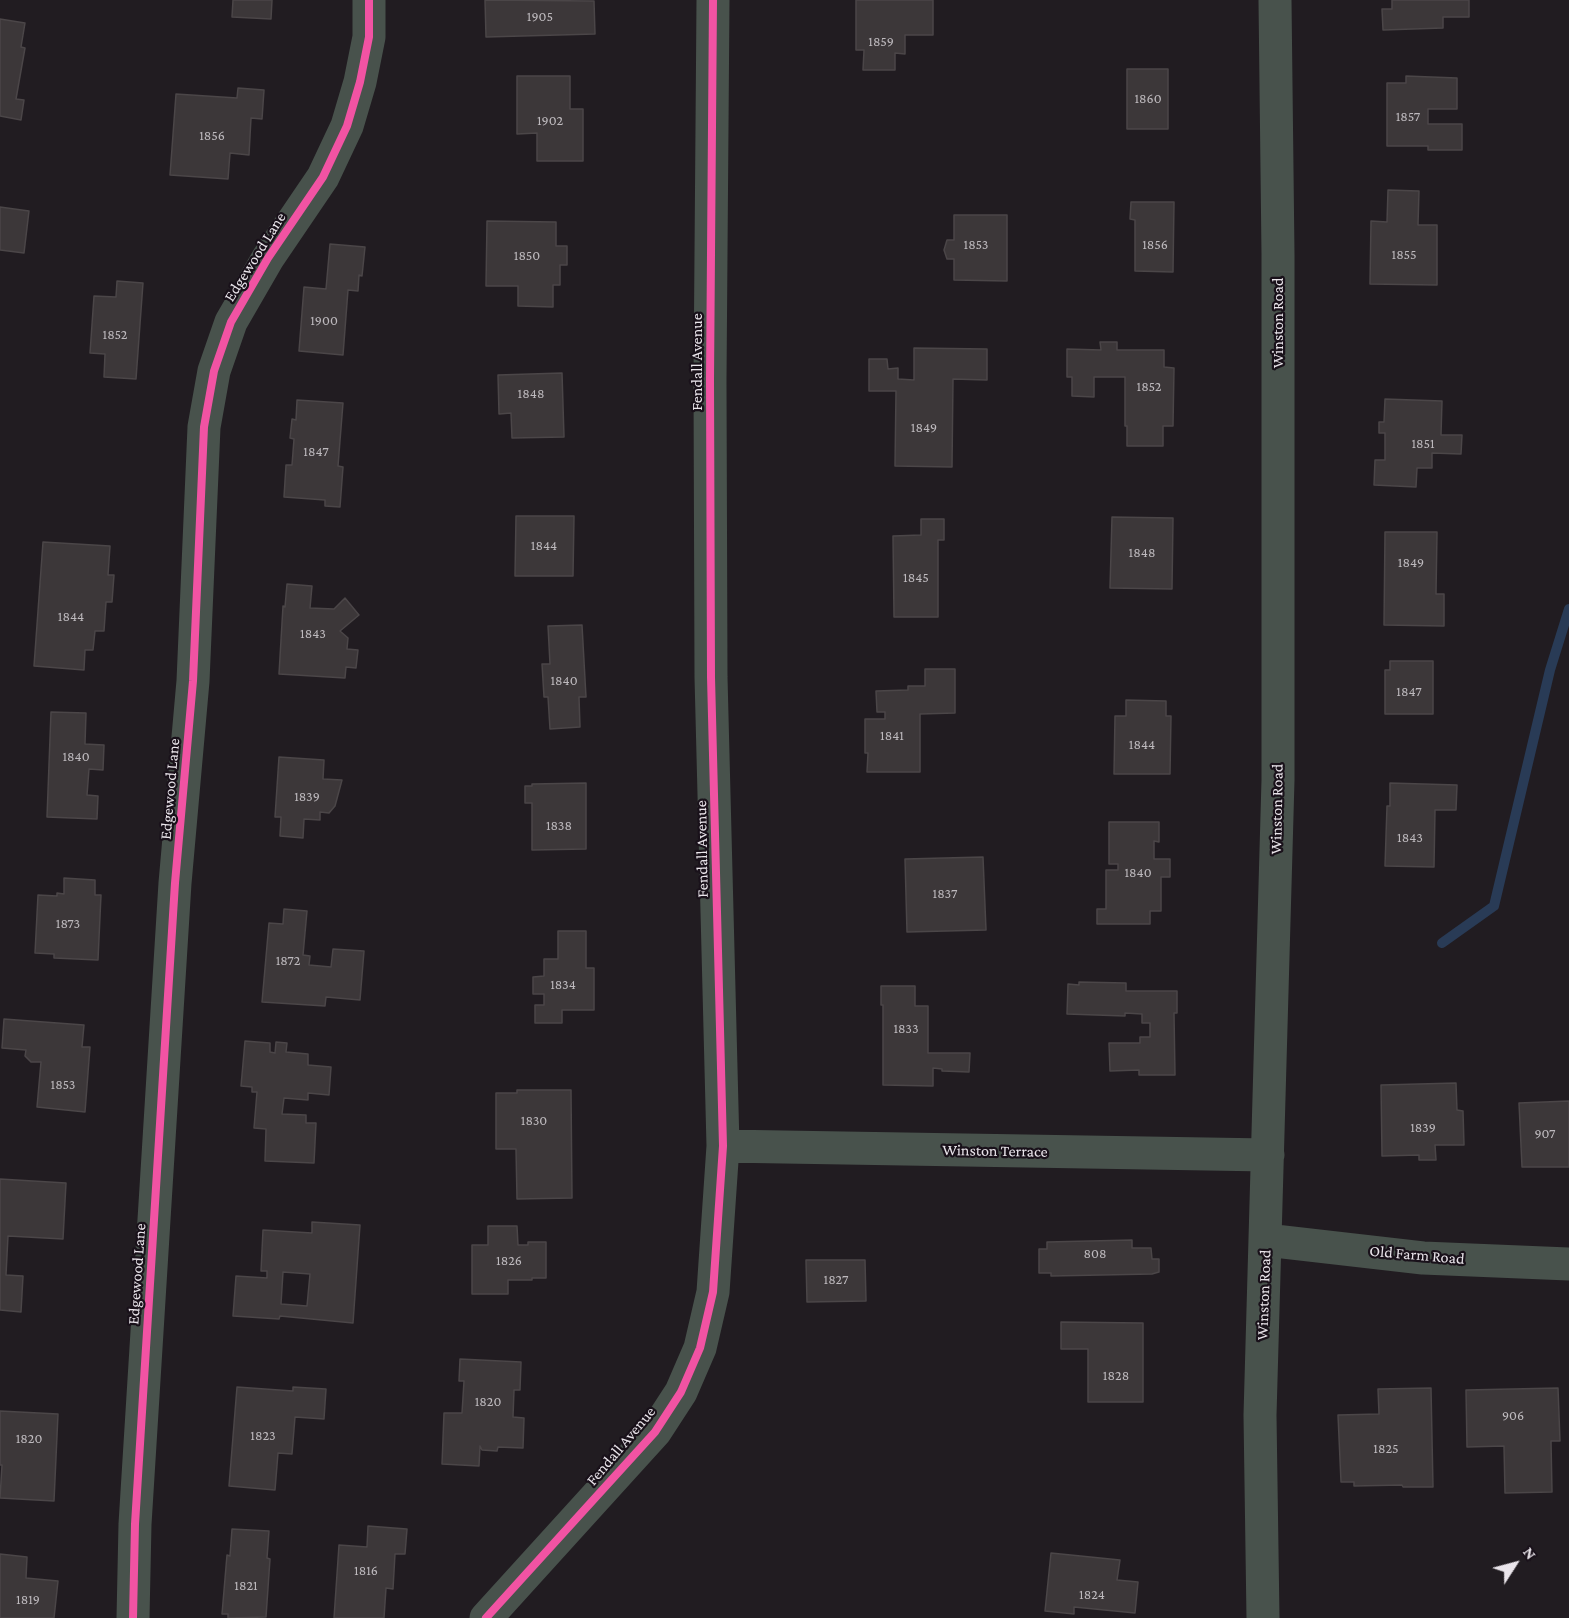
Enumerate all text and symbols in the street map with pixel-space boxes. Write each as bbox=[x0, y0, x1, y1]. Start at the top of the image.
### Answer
house number: 1905 bbox=[527, 9, 553, 25]
house number: 1859 bbox=[868, 34, 894, 50]
house number: 1860 bbox=[1134, 91, 1162, 107]
house number: 1857 bbox=[1396, 109, 1420, 125]
house number: 1902 bbox=[537, 113, 563, 129]
house number: 1856 bbox=[199, 128, 225, 144]
street label: Edgewood Lane bbox=[220, 209, 290, 305]
house number: 1853 bbox=[963, 237, 989, 253]
house number: 1856 bbox=[1142, 237, 1168, 253]
house number: 1855 bbox=[1391, 247, 1417, 263]
house number: 1850 bbox=[514, 248, 540, 264]
street label: Winston Road bbox=[1268, 278, 1288, 368]
house number: 1900 bbox=[310, 313, 338, 329]
street label: Fendall Avenue bbox=[687, 313, 707, 411]
house number: 1852 bbox=[103, 327, 127, 343]
house number: 1852 bbox=[1137, 379, 1161, 395]
house number: 1848 bbox=[518, 386, 544, 402]
house number: 1849 bbox=[911, 420, 937, 436]
house number: 1851 bbox=[1411, 436, 1435, 452]
house number: 1847 bbox=[303, 444, 329, 460]
house number: 1844 bbox=[531, 538, 557, 554]
house number: 1848 bbox=[1129, 545, 1155, 561]
house number: 1849 bbox=[1398, 555, 1424, 571]
house number: 1845 bbox=[903, 570, 929, 586]
house number: 1844 bbox=[58, 609, 84, 625]
house number: 1843 bbox=[300, 626, 326, 642]
house number: 1840 bbox=[550, 673, 578, 689]
house number: 1847 bbox=[1396, 684, 1422, 700]
house number: 1841 bbox=[880, 728, 904, 744]
house number: 1844 bbox=[1129, 737, 1155, 753]
street label: Edgewood Lane bbox=[156, 738, 184, 840]
house number: 1840 bbox=[62, 749, 90, 765]
street label: Winston Road bbox=[1267, 764, 1287, 854]
house number: 1839 bbox=[294, 789, 320, 805]
street label: Fendall Avenue bbox=[692, 800, 712, 898]
house number: 1838 bbox=[546, 818, 572, 834]
house number: 1843 bbox=[1397, 830, 1423, 846]
house number: 1840 bbox=[1124, 865, 1152, 881]
house number: 1837 bbox=[933, 886, 957, 902]
house number: 1873 bbox=[56, 916, 80, 932]
house number: 1872 bbox=[276, 953, 300, 969]
house number: 1834 bbox=[550, 977, 576, 993]
house number: 1833 bbox=[893, 1021, 919, 1037]
house number: 1853 bbox=[50, 1077, 76, 1093]
house number: 1830 bbox=[521, 1113, 547, 1129]
house number: 1839 bbox=[1410, 1120, 1436, 1136]
house number: 907 bbox=[1534, 1126, 1556, 1142]
street label: Winston Terrace bbox=[942, 1140, 1048, 1162]
street label: Edgewood Lane bbox=[124, 1223, 150, 1325]
street label: Old Farm Road bbox=[1369, 1241, 1465, 1269]
house number: 808 bbox=[1084, 1246, 1106, 1262]
street label: Winston Road bbox=[1253, 1249, 1275, 1341]
house number: 1826 bbox=[496, 1253, 522, 1269]
house number: 1827 bbox=[823, 1272, 849, 1288]
house number: 1828 bbox=[1103, 1368, 1129, 1384]
house number: 1820 bbox=[475, 1394, 501, 1410]
street label: Fendall Avenue bbox=[582, 1402, 660, 1490]
house number: 906 bbox=[1502, 1408, 1524, 1424]
house number: 1823 bbox=[250, 1428, 276, 1444]
house number: 1820 bbox=[16, 1431, 42, 1447]
house number: 1825 bbox=[1373, 1441, 1399, 1457]
north arrow bbox=[1485, 1534, 1545, 1594]
text: N bbox=[1520, 1544, 1540, 1563]
house number: 1816 bbox=[354, 1563, 378, 1579]
house number: 1821 bbox=[234, 1578, 258, 1594]
house number: 1824 bbox=[1079, 1587, 1105, 1603]
house number: 1819 bbox=[16, 1592, 40, 1608]

